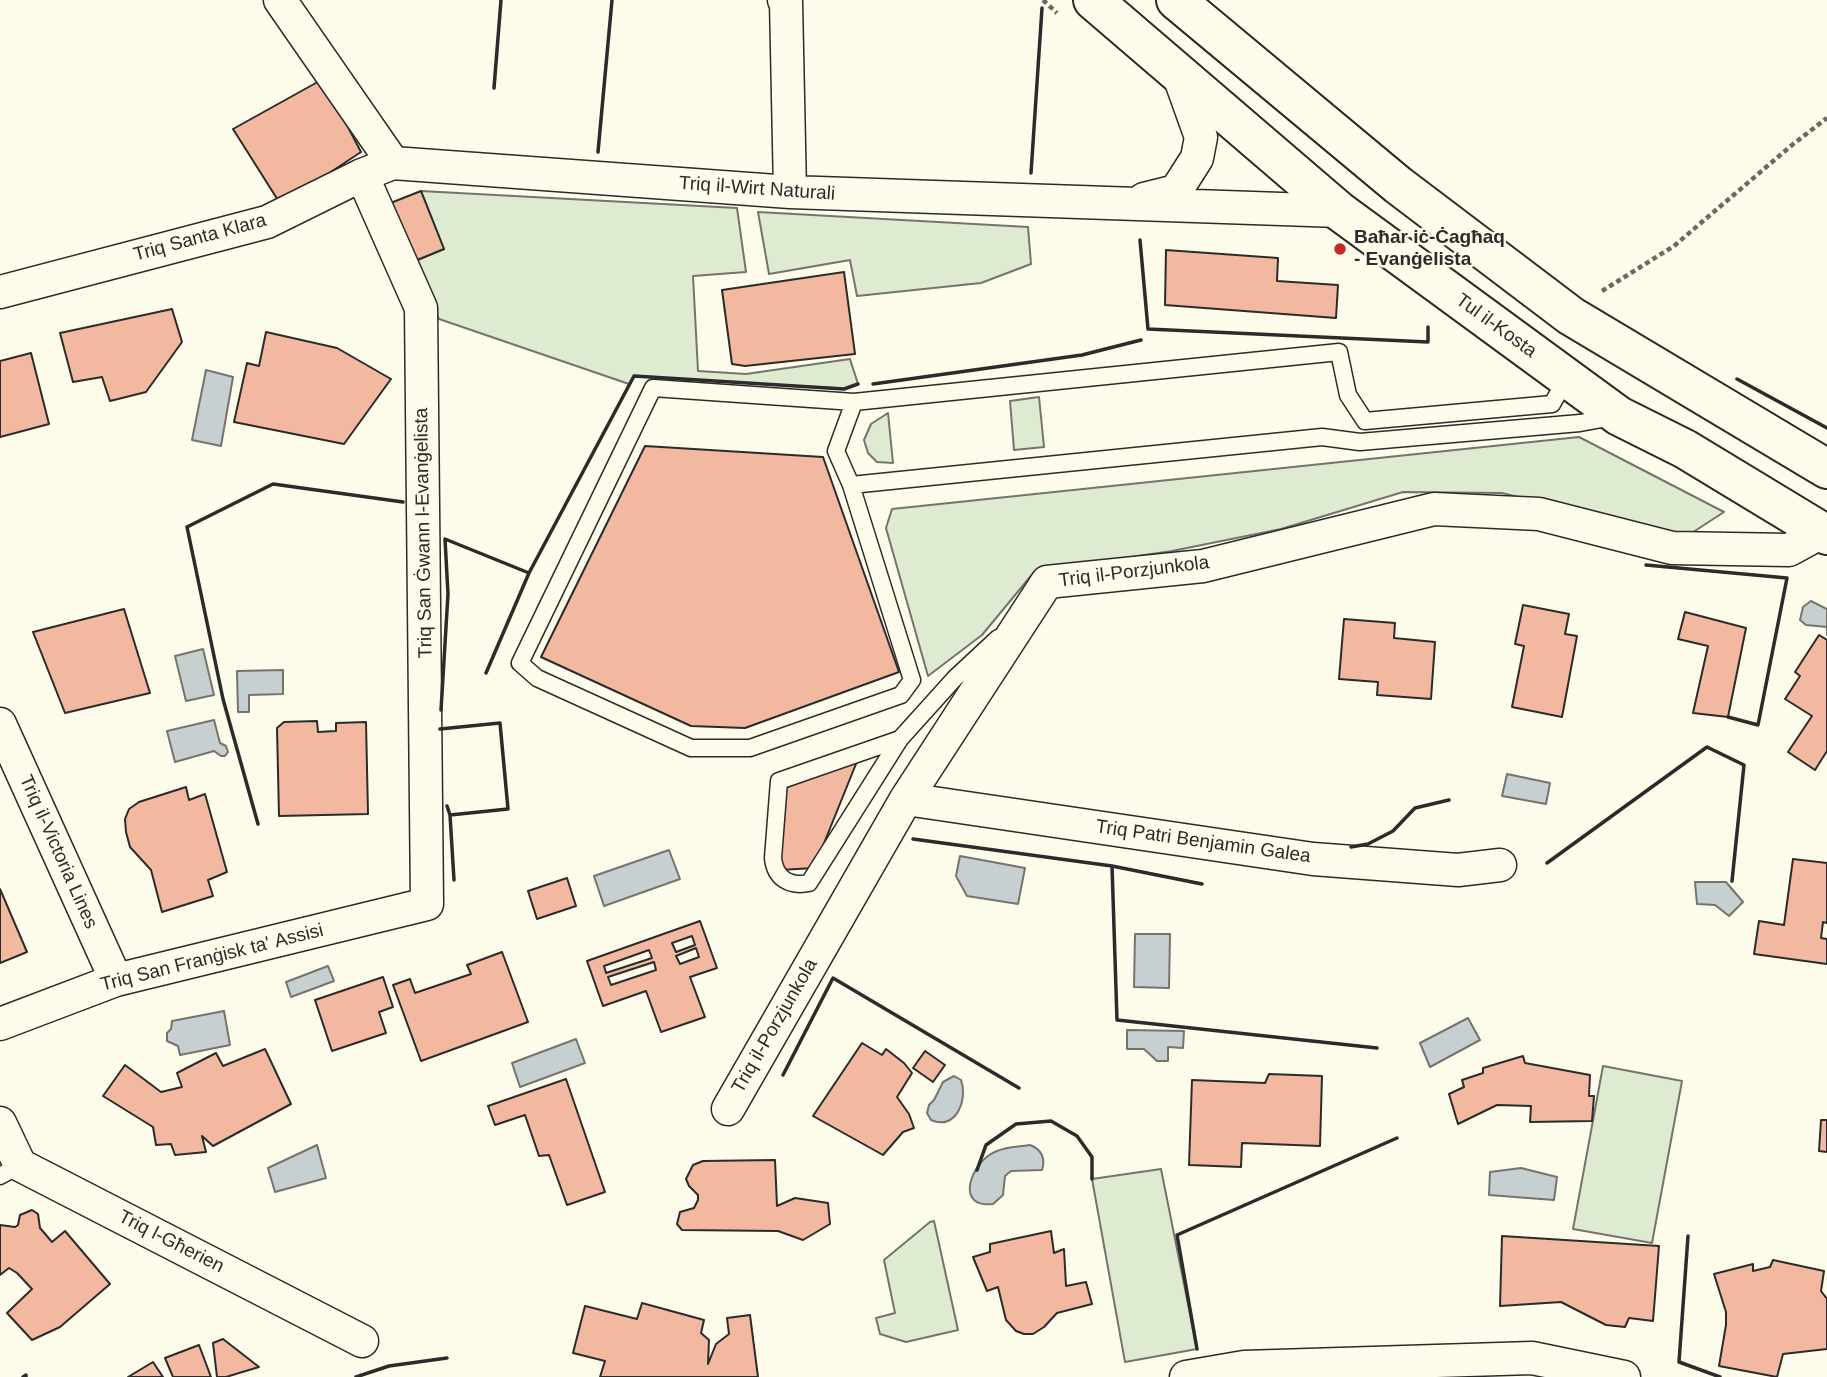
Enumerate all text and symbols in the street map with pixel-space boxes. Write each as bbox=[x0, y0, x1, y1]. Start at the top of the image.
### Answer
street label: Triq il-Wirt Naturali bbox=[678, 172, 836, 206]
street label: Triq Santa Klara bbox=[131, 209, 269, 267]
place label: Baħar iċ-Ċagħaq - Evanġelista bbox=[1354, 227, 1505, 271]
marker: Baħar iċ-Ċagħaq - Evanġelista bbox=[1332, 241, 1348, 257]
street label: Tul il-Kosta bbox=[1451, 289, 1541, 363]
street label: Triq San Ġwann l-Evanġelista bbox=[410, 408, 438, 658]
street label: Triq il-Porzjunkola bbox=[1058, 551, 1210, 593]
street label: Triq il-Victoria Lines bbox=[14, 772, 102, 932]
street label: Triq Patri Benjamin Galea bbox=[1094, 816, 1312, 868]
street label: Triq San Franġisk ta' Assisi bbox=[98, 919, 326, 997]
street label: Triq il-Porzjunkola bbox=[727, 955, 823, 1097]
street label: Triq l-Għerien bbox=[114, 1206, 228, 1278]

